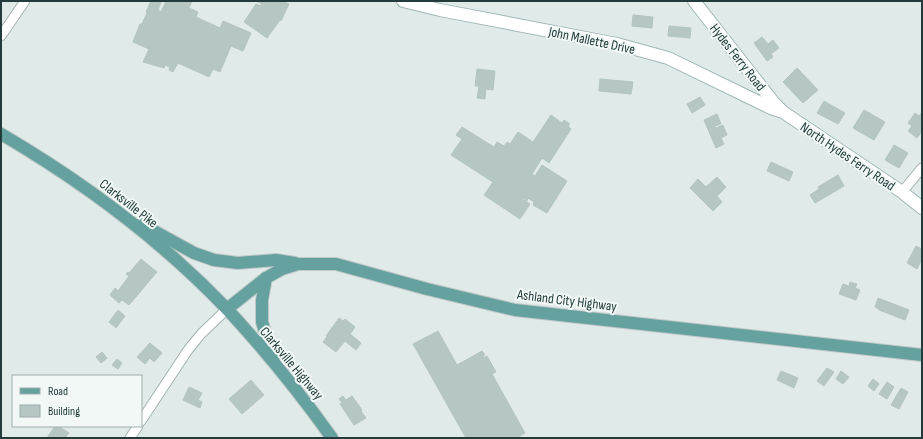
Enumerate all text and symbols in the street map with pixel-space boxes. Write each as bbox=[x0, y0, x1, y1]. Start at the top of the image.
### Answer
street label: Hydes Ferry Road bbox=[706, 20, 769, 95]
street label: John Mallette Drive bbox=[546, 23, 637, 58]
street label: North Hydes Ferry Road bbox=[797, 118, 898, 194]
street label: Clarksville Pike bbox=[96, 175, 161, 231]
street label: Ashland City Highway bbox=[515, 286, 618, 315]
street label: Clarksville Highway bbox=[256, 324, 327, 404]
legend bbox=[12, 375, 142, 427]
text: Road bbox=[48, 384, 68, 399]
text: Building bbox=[48, 404, 80, 419]

